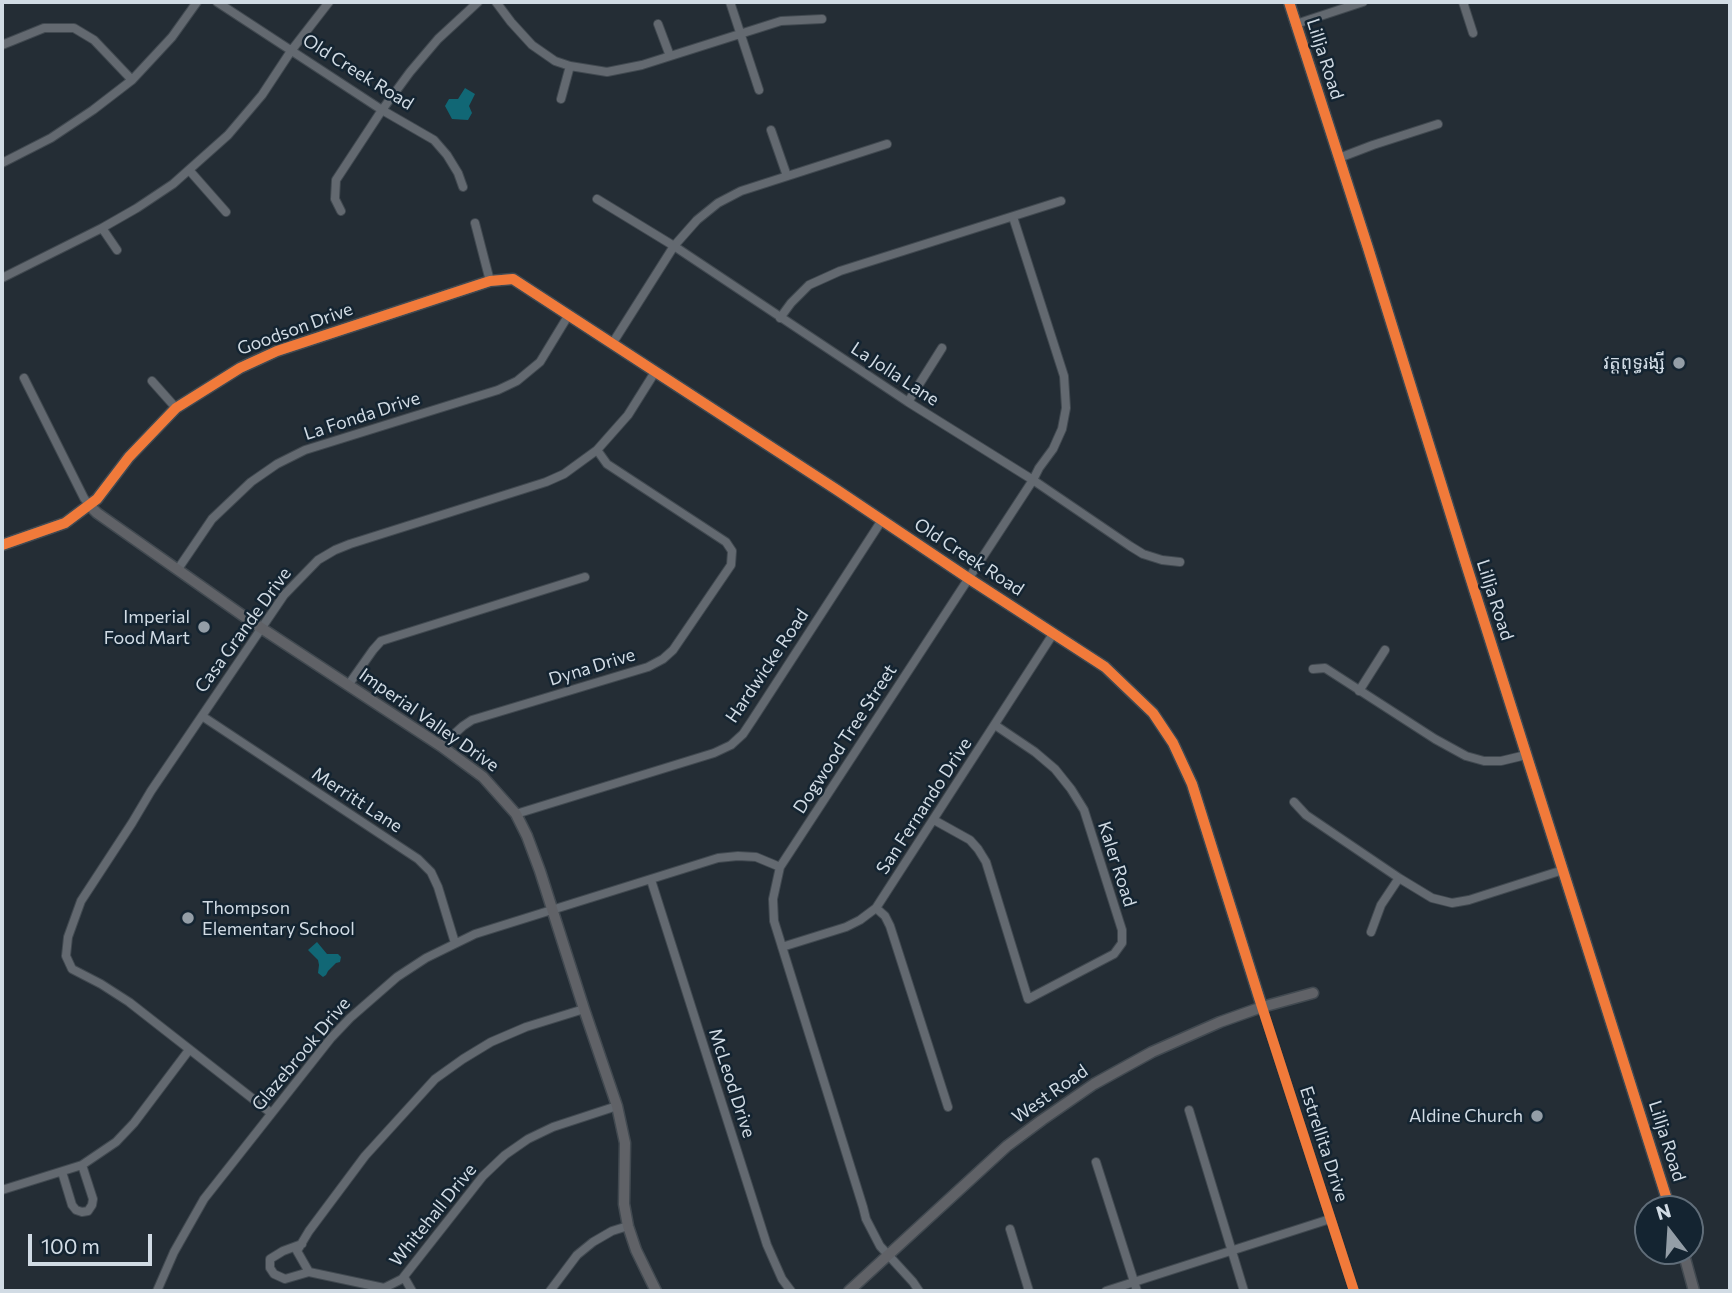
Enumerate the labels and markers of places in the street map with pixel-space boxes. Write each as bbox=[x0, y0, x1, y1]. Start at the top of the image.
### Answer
place label: វត្តពុទ្ធរង្សី bbox=[1603, 352, 1665, 374]
marker: វត្តពុទ្ធរង្សី bbox=[1671, 355, 1687, 371]
place label: Imperial Food Mart bbox=[104, 606, 190, 648]
marker: Imperial Food Mart bbox=[196, 619, 212, 635]
place label: Thompson Elementary School bbox=[202, 897, 355, 940]
marker: Thompson Elementary School bbox=[180, 910, 196, 926]
place label: Aldine Church bbox=[1409, 1105, 1523, 1127]
marker: Aldine Church bbox=[1529, 1108, 1545, 1124]

